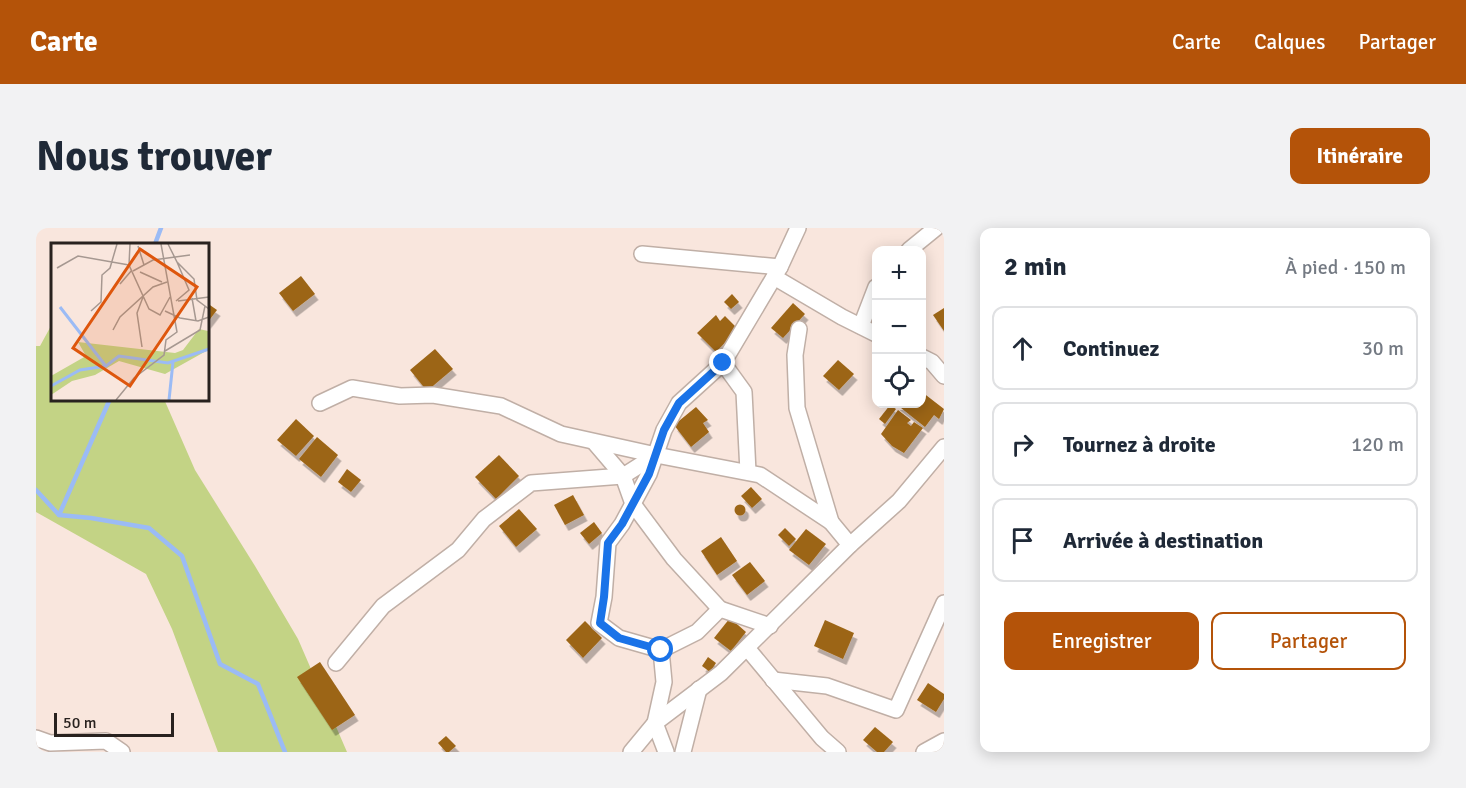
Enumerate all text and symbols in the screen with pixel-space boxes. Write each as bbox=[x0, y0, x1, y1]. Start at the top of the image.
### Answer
text: Carte bbox=[30, 25, 98, 59]
text: Carte bbox=[1172, 29, 1221, 55]
text: Calques bbox=[1254, 29, 1325, 55]
text: Partager bbox=[1358, 29, 1436, 55]
button: Itinéraire bbox=[1290, 128, 1430, 184]
text: Nous trouver bbox=[36, 131, 272, 182]
inset map bbox=[51, 243, 208, 400]
map controls bbox=[872, 246, 926, 408]
button: + bbox=[872, 246, 926, 300]
text: 2 min bbox=[1004, 251, 1067, 283]
text: À pied · 150 m bbox=[1285, 255, 1406, 280]
button: − bbox=[872, 300, 926, 354]
icon: ahead bbox=[1006, 332, 1039, 365]
text: Continuez bbox=[1063, 335, 1159, 362]
text: 30 m bbox=[1362, 336, 1404, 361]
route end bbox=[709, 349, 735, 375]
button: locate bbox=[872, 354, 926, 408]
icon: right bbox=[1006, 428, 1039, 461]
text: Tournez à droite bbox=[1063, 431, 1216, 458]
text: 120 m bbox=[1351, 432, 1404, 457]
icon: arrive bbox=[1006, 524, 1039, 557]
text: Arrivée à destination bbox=[1063, 527, 1263, 554]
button: Enregistrer bbox=[1004, 612, 1199, 670]
button: Partager bbox=[1211, 612, 1406, 670]
route start bbox=[647, 636, 673, 662]
scale bar bbox=[54, 710, 174, 738]
text: 50 m bbox=[63, 713, 97, 733]

